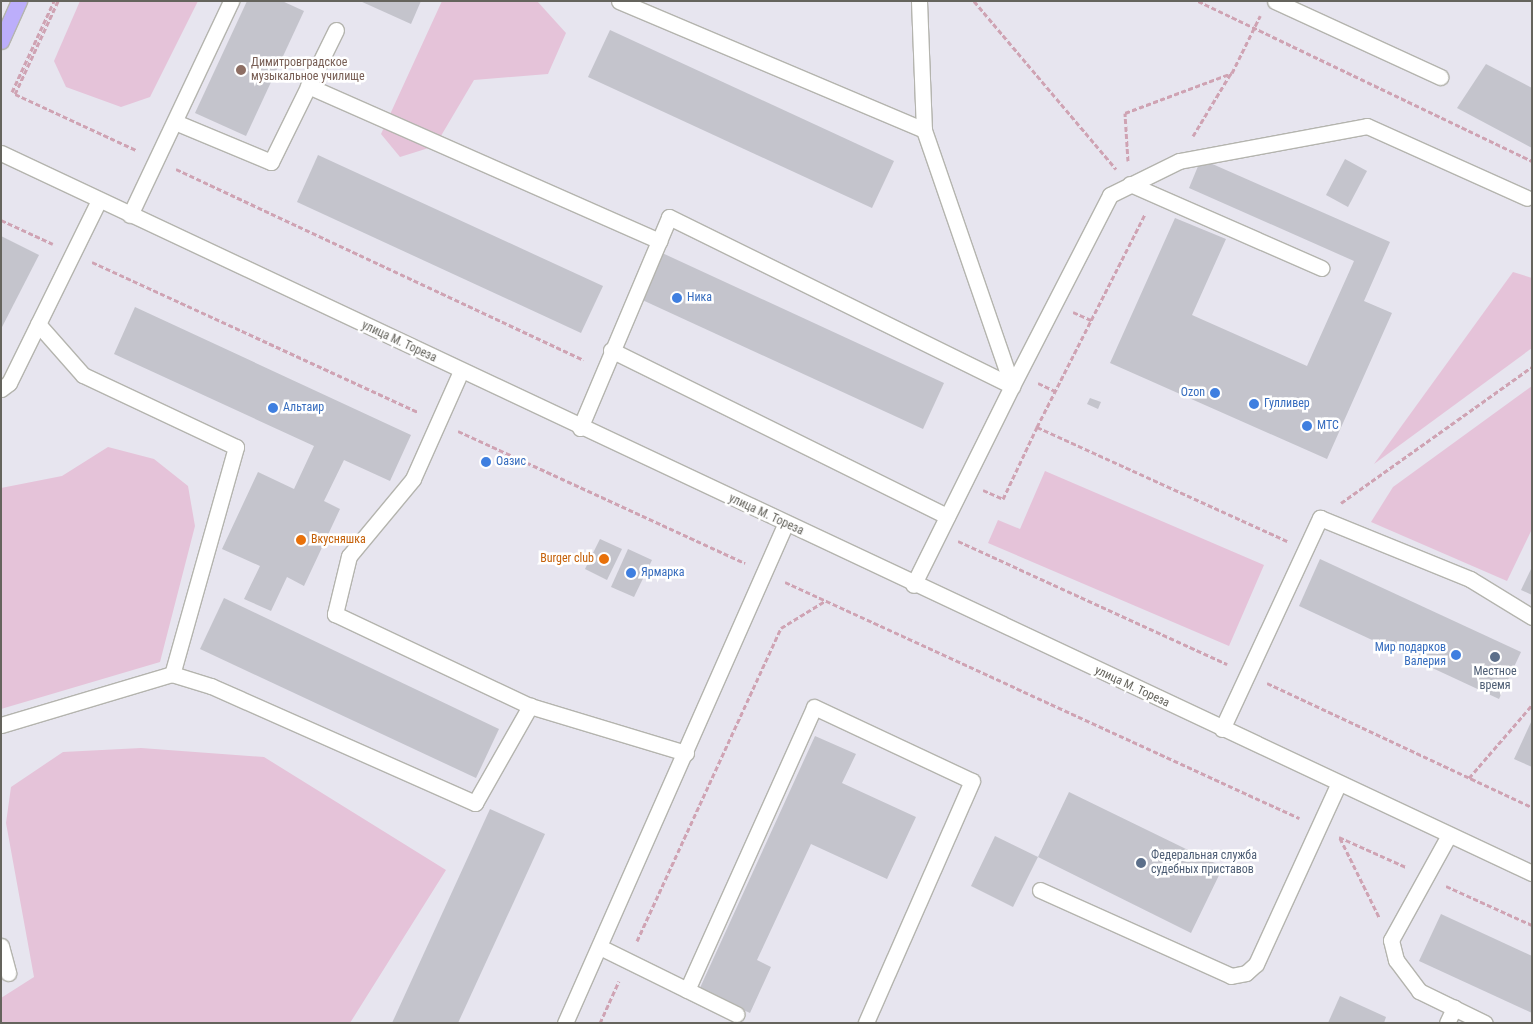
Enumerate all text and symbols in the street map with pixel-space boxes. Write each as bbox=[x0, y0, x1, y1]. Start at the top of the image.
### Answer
place label: Димитровградское музыкальное училище bbox=[251, 56, 365, 84]
marker: Димитровградское музыкальное училище bbox=[235, 64, 247, 76]
place label: Ника bbox=[687, 291, 712, 305]
marker: Ника bbox=[671, 292, 683, 304]
street label: улица М. Тореза bbox=[359, 318, 439, 366]
place label: Ozon bbox=[1181, 386, 1205, 400]
marker: Ozon bbox=[1209, 387, 1221, 399]
place label: Гулливер bbox=[1264, 397, 1310, 411]
marker: Гулливер bbox=[1248, 398, 1260, 410]
place label: Альтаир bbox=[283, 401, 324, 415]
marker: Альтаир bbox=[267, 402, 279, 414]
place label: МТС bbox=[1317, 419, 1339, 433]
marker: МТС bbox=[1301, 420, 1313, 432]
place label: Оазис bbox=[496, 455, 526, 469]
marker: Оазис bbox=[480, 456, 492, 468]
street label: улица М. Тореза bbox=[726, 491, 806, 539]
place label: Вкусняшка bbox=[311, 533, 366, 547]
marker: Вкусняшка bbox=[295, 534, 307, 546]
place label: Burger club bbox=[540, 552, 594, 566]
marker: Burger club bbox=[598, 553, 610, 565]
place label: Ярмарка bbox=[641, 566, 685, 580]
marker: Ярмарка bbox=[625, 567, 637, 579]
place label: Мир подарков Валерия bbox=[1375, 641, 1446, 669]
marker: Мир подарков Валерия bbox=[1450, 649, 1462, 661]
marker: Местное время bbox=[1489, 651, 1501, 663]
street label: улица М. Тореза bbox=[1092, 663, 1172, 711]
place label: Местное время bbox=[1473, 665, 1517, 693]
place label: Федеральная служба судебных приставов bbox=[1151, 849, 1257, 877]
marker: Федеральная служба судебных приставов bbox=[1135, 857, 1147, 869]

